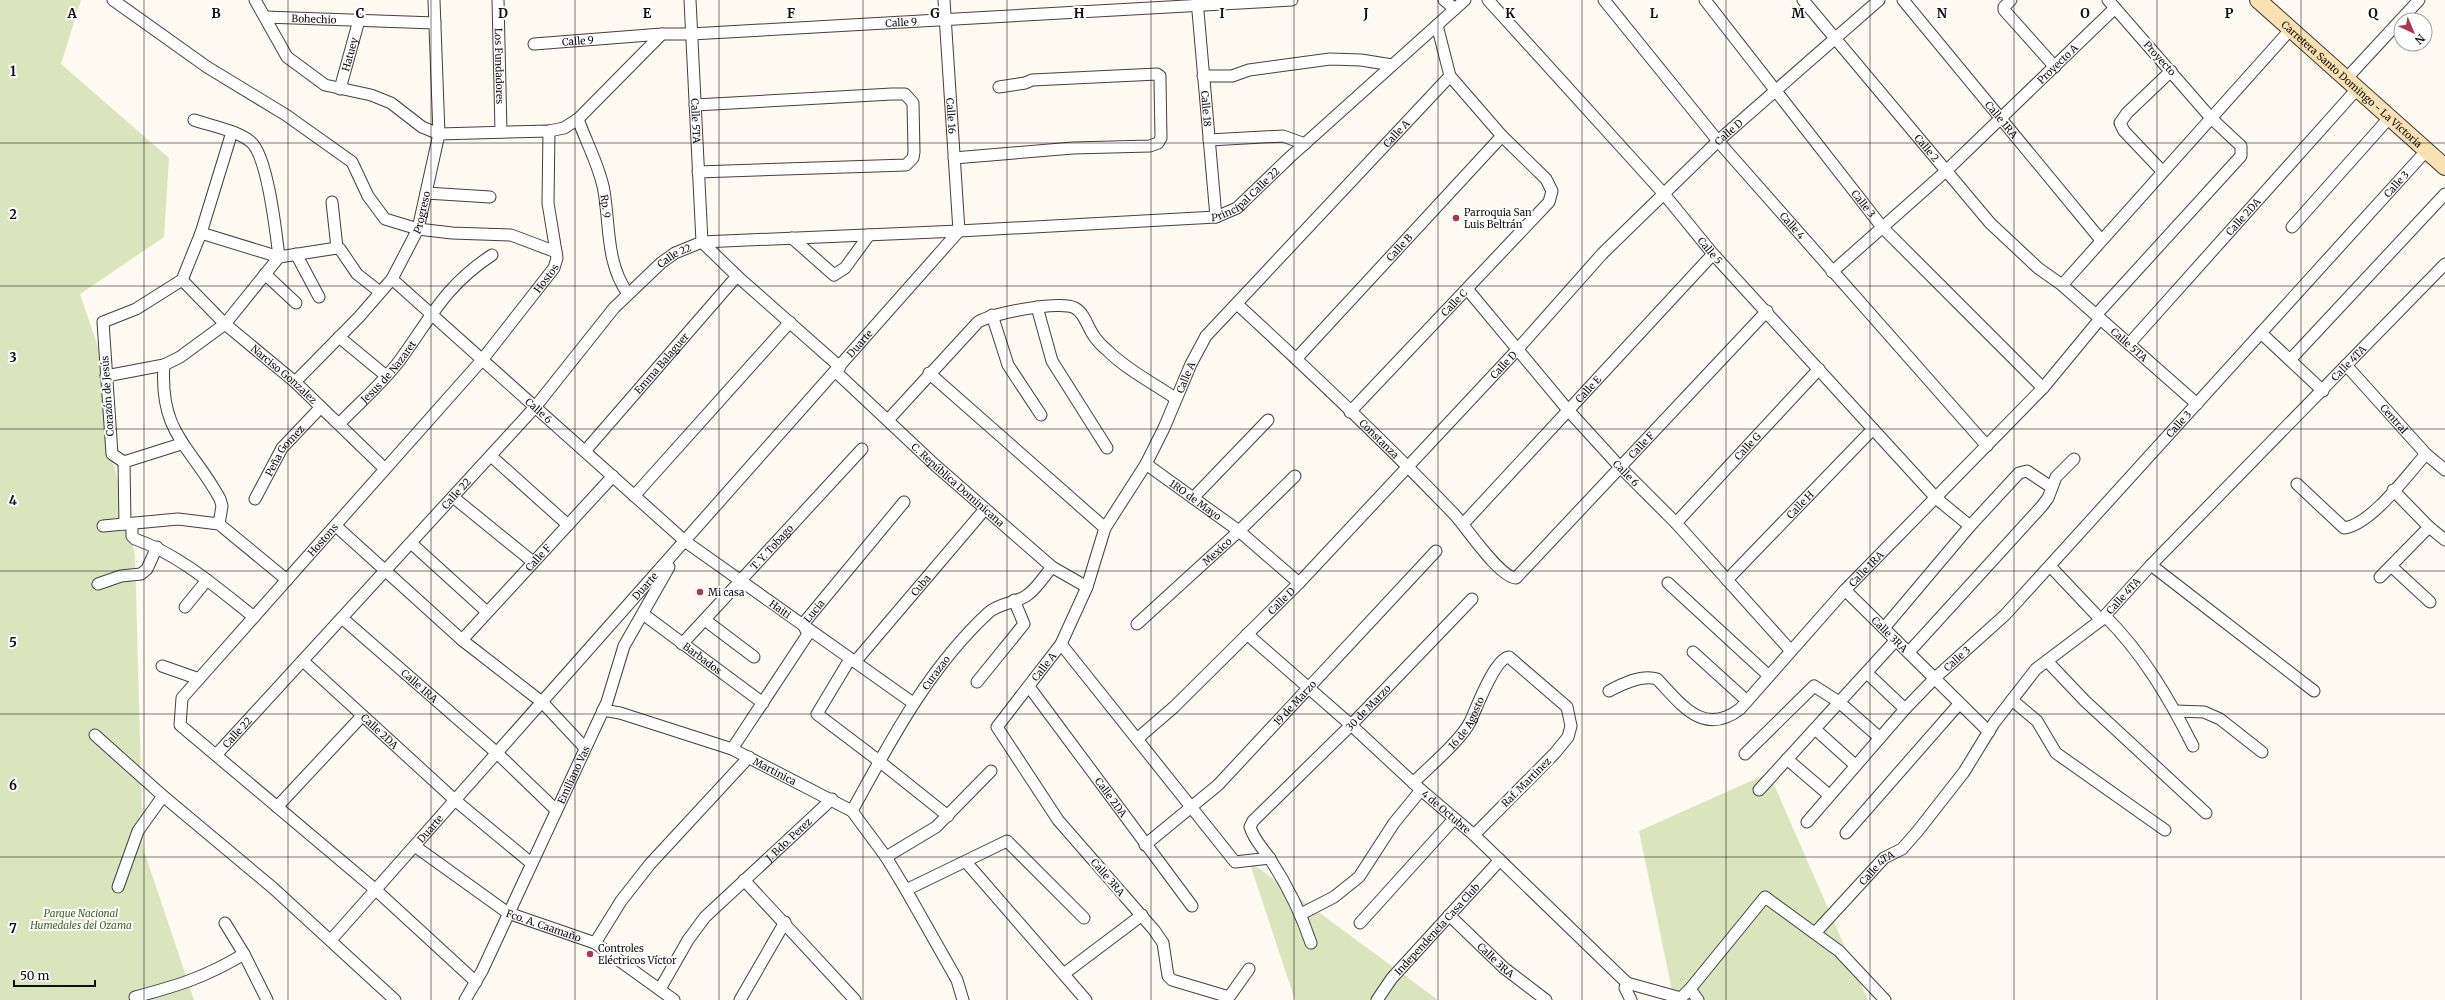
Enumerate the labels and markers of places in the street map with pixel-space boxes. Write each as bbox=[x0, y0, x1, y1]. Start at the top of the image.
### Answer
place label: Parroquia San Luis Beltrán bbox=[1464, 206, 1532, 231]
marker: Parroquia San Luis Beltrán bbox=[1451, 213, 1461, 223]
place label: Mi casa bbox=[708, 586, 745, 599]
marker: Mi casa bbox=[695, 587, 705, 597]
place label: Controles Eléctricos Víctor bbox=[598, 942, 677, 967]
marker: Controles Eléctricos Víctor bbox=[585, 949, 595, 959]

